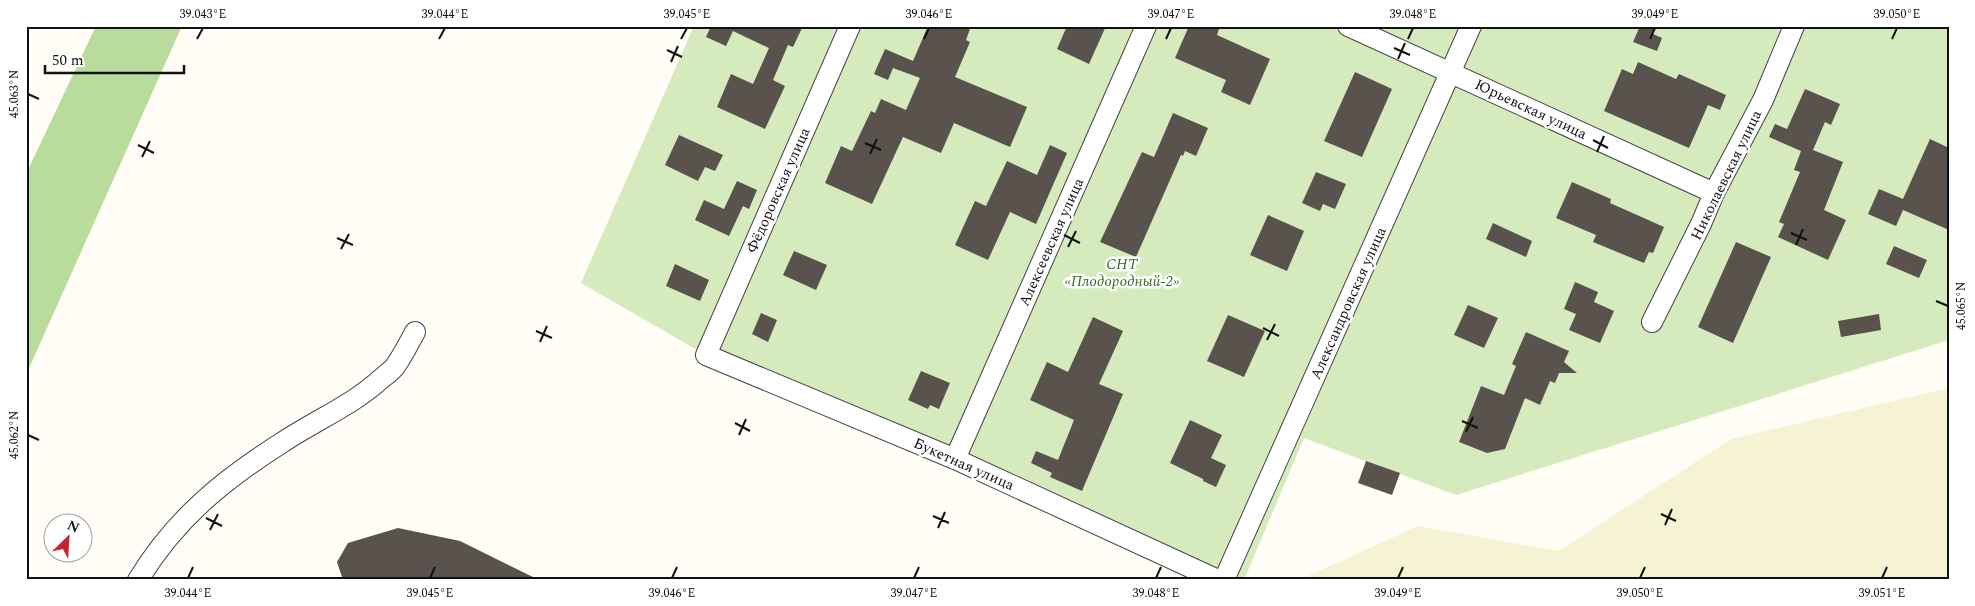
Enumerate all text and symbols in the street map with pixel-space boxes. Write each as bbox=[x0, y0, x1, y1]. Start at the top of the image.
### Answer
text: 39.043°E bbox=[180, 5, 226, 24]
text: 39.044°E bbox=[422, 5, 468, 24]
text: 39.045°E bbox=[664, 5, 710, 24]
text: 39.046°E bbox=[906, 5, 952, 24]
text: 39.047°E bbox=[1148, 5, 1194, 24]
text: 39.048°E bbox=[1390, 5, 1436, 24]
text: 39.049°E bbox=[1632, 5, 1678, 24]
text: 39.050°E bbox=[1874, 5, 1920, 24]
scale bar bbox=[45, 42, 184, 74]
text: 50 m bbox=[52, 49, 84, 72]
text: 45.063°N bbox=[5, 70, 24, 118]
street label: Юрьевская улица bbox=[1471, 73, 1591, 146]
street label: Николаевская улица bbox=[1685, 106, 1768, 244]
street label: Фёдоровская улица bbox=[740, 123, 817, 257]
street label: Алексеевская улица bbox=[1013, 174, 1090, 310]
street label: Александровская улица bbox=[1304, 223, 1393, 383]
park label: СНТ «Плодородный-2» bbox=[1065, 253, 1180, 293]
text: 45.065°N bbox=[1952, 282, 1971, 330]
text: 45.062°N bbox=[5, 411, 24, 459]
street label: Букетная улица bbox=[910, 432, 1019, 497]
north arrow bbox=[42, 514, 92, 564]
text: N bbox=[64, 515, 83, 539]
text: 39.044°E bbox=[165, 584, 211, 603]
text: 39.045°E bbox=[407, 584, 453, 603]
text: 39.046°E bbox=[649, 584, 695, 603]
text: 39.047°E bbox=[891, 584, 937, 603]
text: 39.048°E bbox=[1133, 584, 1179, 603]
text: 39.049°E bbox=[1375, 584, 1421, 603]
text: 39.050°E bbox=[1617, 584, 1663, 603]
text: 39.051°E bbox=[1859, 584, 1905, 603]

